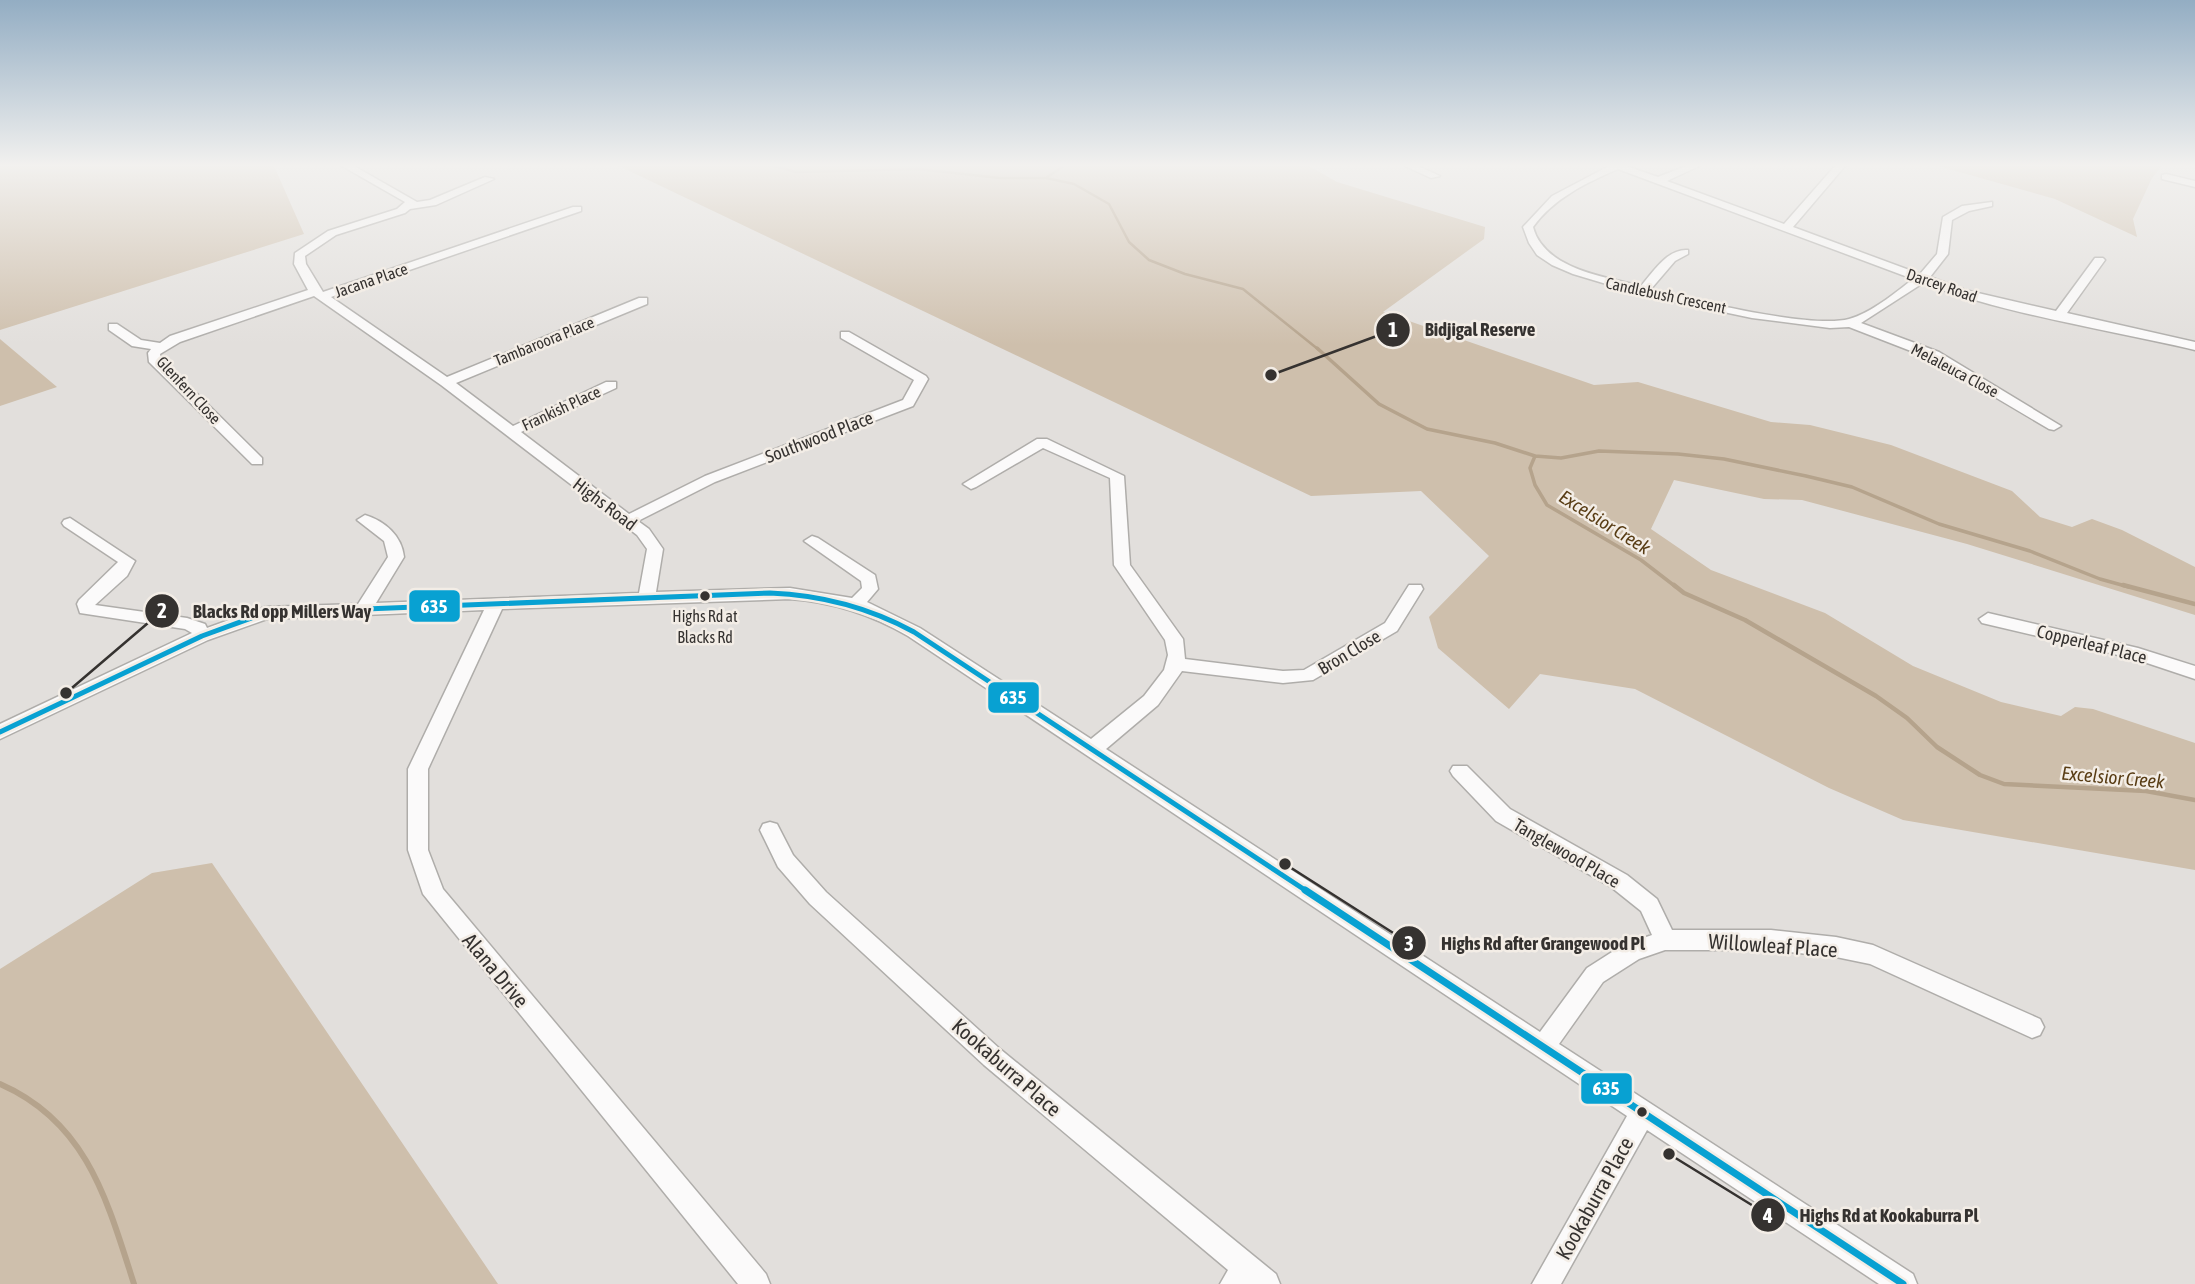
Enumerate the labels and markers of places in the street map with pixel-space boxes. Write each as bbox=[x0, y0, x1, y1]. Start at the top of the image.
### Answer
callout: Bidjigal Reserve bbox=[1376, 310, 1549, 350]
marker: Highs Rd at Blacks Rd bbox=[698, 589, 712, 603]
callout: Blacks Rd opp Millers Way bbox=[144, 591, 386, 631]
place label: Highs Rd at Blacks Rd bbox=[672, 607, 738, 646]
callout: Highs Rd after Grangewood Pl bbox=[1392, 923, 1659, 963]
unlabelled marker bbox=[1635, 1105, 1649, 1119]
callout: Highs Rd at Kookaburra Pl bbox=[1751, 1195, 1993, 1235]

